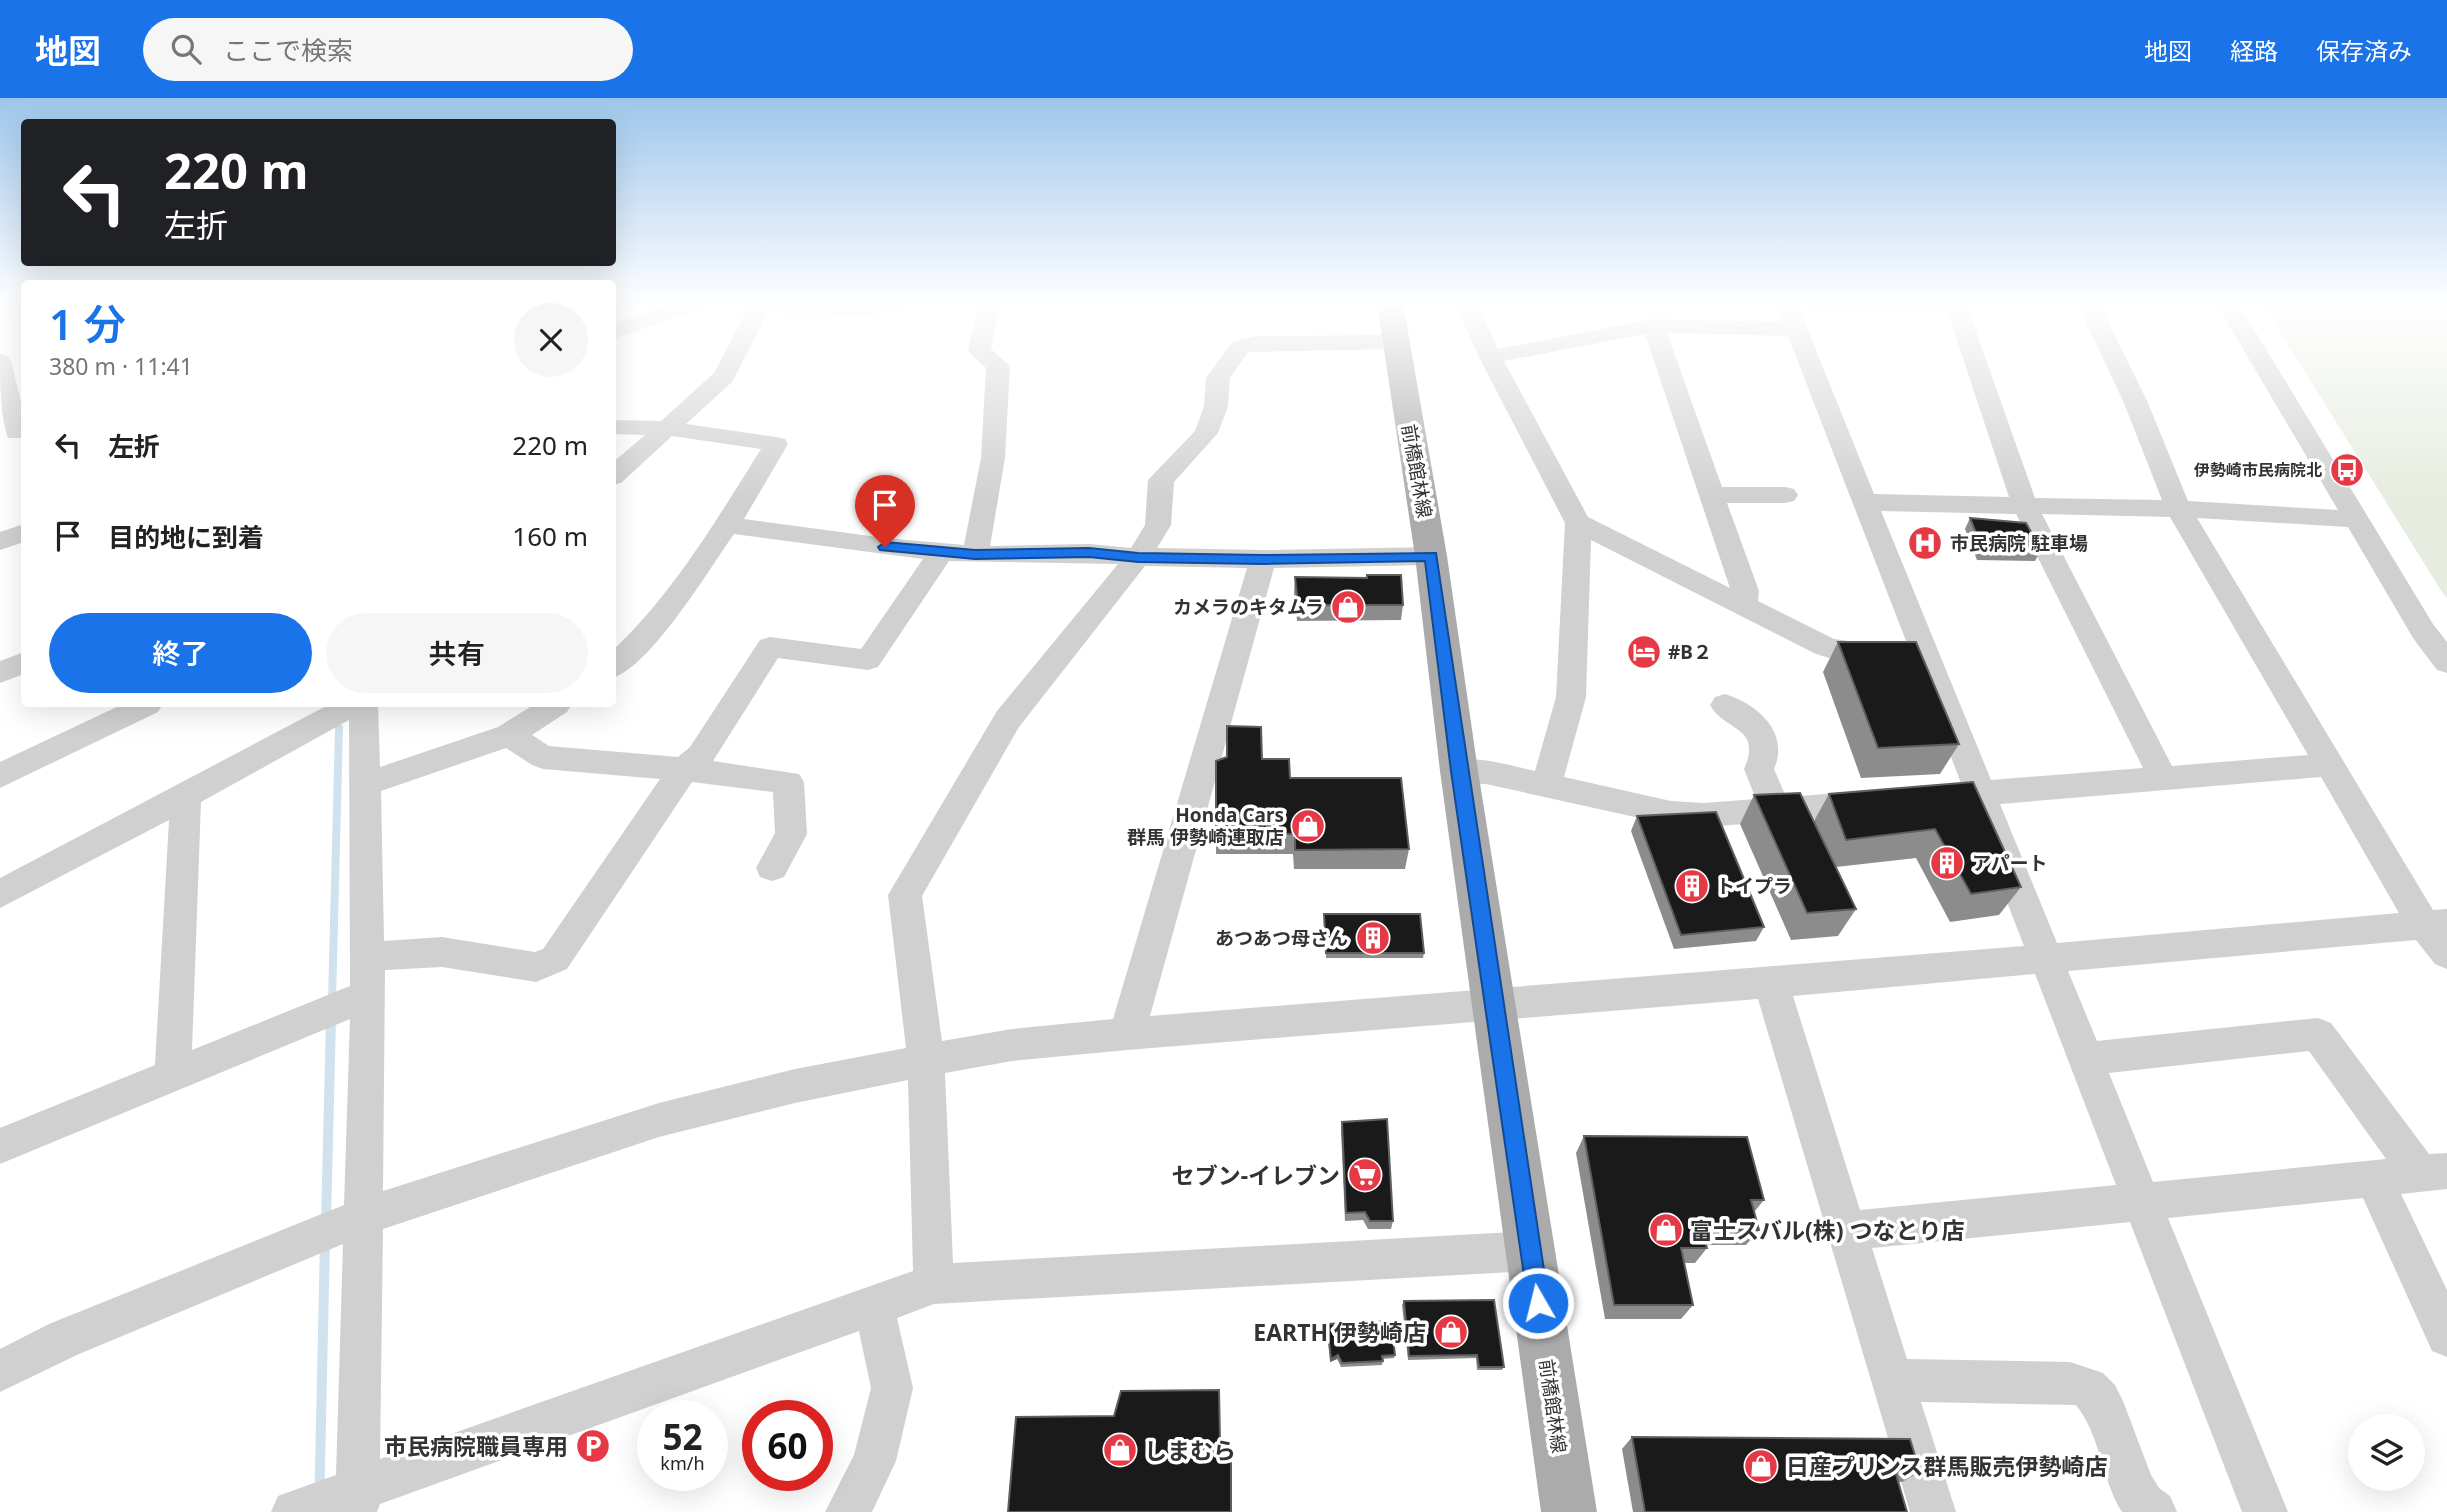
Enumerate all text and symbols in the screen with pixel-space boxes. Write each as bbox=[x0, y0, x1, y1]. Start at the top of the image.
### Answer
search box bbox=[143, 18, 633, 81]
text: 地図 bbox=[35, 28, 101, 73]
icon: search bbox=[167, 30, 205, 68]
text: ここで検索 bbox=[223, 32, 353, 68]
text: 地図 bbox=[2144, 34, 2192, 67]
text: 経路 bbox=[2230, 34, 2278, 67]
text: 保存済み bbox=[2316, 34, 2412, 67]
text: 220 m bbox=[164, 137, 309, 203]
icon: left bbox=[49, 147, 140, 238]
text: 左折 bbox=[164, 203, 228, 246]
text: 1 分 bbox=[49, 295, 126, 352]
button: close bbox=[514, 303, 588, 377]
text: 380 m · 11:41 bbox=[49, 350, 193, 382]
street label: 前橋館林線 bbox=[1396, 422, 1438, 520]
icon: left bbox=[49, 426, 87, 464]
text: 220 m bbox=[512, 427, 588, 463]
text: 左折 bbox=[108, 428, 160, 464]
bus stop icon: 伊勢崎市民病院北 bbox=[2328, 451, 2366, 489]
place label: 伊勢崎市民病院北 bbox=[2193, 459, 2322, 481]
pin bbox=[855, 475, 915, 547]
icon: arrive bbox=[866, 486, 904, 524]
icon: arrive bbox=[49, 517, 87, 555]
text: 160 m bbox=[512, 518, 588, 554]
text: 目的地に到着 bbox=[108, 519, 264, 555]
hospital icon: 市民病院 駐車場 bbox=[1906, 524, 1944, 562]
place label: 市民病院 駐車場 bbox=[1950, 530, 2088, 556]
shop icon: カメラのキタムラ bbox=[1329, 588, 1367, 626]
place label: カメラのキタムラ bbox=[1173, 594, 1324, 620]
button: 終了 bbox=[49, 613, 312, 693]
button: 共有 bbox=[326, 613, 588, 693]
hotel icon: #B２ bbox=[1625, 633, 1663, 671]
place label: #B２ bbox=[1668, 639, 1712, 665]
place label: Honda Cars 群馬 伊勢崎連取店 bbox=[1127, 802, 1284, 850]
shop icon: Honda Cars 群馬 伊勢崎連取店 bbox=[1289, 807, 1327, 845]
building icon: アパート bbox=[1928, 844, 1966, 882]
place label: アパート bbox=[1972, 850, 2048, 876]
building icon: トイプラ bbox=[1673, 867, 1711, 905]
place label: トイプラ bbox=[1716, 873, 1792, 899]
building icon: あつあつ母さん bbox=[1354, 919, 1392, 957]
place label: あつあつ母さん bbox=[1215, 925, 1348, 951]
supermarket icon: セブン-イレブン bbox=[1346, 1156, 1384, 1194]
place label: セブン-イレブン bbox=[1172, 1159, 1340, 1191]
shop icon: 富士スバル(株) つなとり店 bbox=[1647, 1211, 1685, 1249]
place label: 富士スバル(株) つなとり店 bbox=[1690, 1214, 1965, 1246]
position arrow bbox=[1501, 1266, 1575, 1340]
shop icon: EARTH 伊勢崎店 bbox=[1432, 1313, 1470, 1351]
place label: EARTH 伊勢崎店 bbox=[1253, 1316, 1426, 1348]
street label: 前橋館林線 bbox=[1534, 1357, 1572, 1455]
speed limit sign: 60 bbox=[742, 1400, 833, 1491]
text: 52 bbox=[662, 1413, 703, 1460]
map controls bbox=[2348, 1414, 2425, 1491]
button: layers bbox=[2348, 1414, 2425, 1491]
parking icon: 市民病院職員専用 bbox=[574, 1427, 612, 1465]
place label: 市民病院職員専用 bbox=[384, 1430, 568, 1462]
shop icon: しまむら bbox=[1101, 1431, 1139, 1469]
place label: しまむら bbox=[1144, 1434, 1236, 1466]
shop icon: 日産プリンス群馬販売伊勢崎店 bbox=[1742, 1447, 1780, 1485]
place label: 日産プリンス群馬販売伊勢崎店 bbox=[1786, 1450, 2108, 1482]
text: km/h bbox=[660, 1451, 705, 1475]

